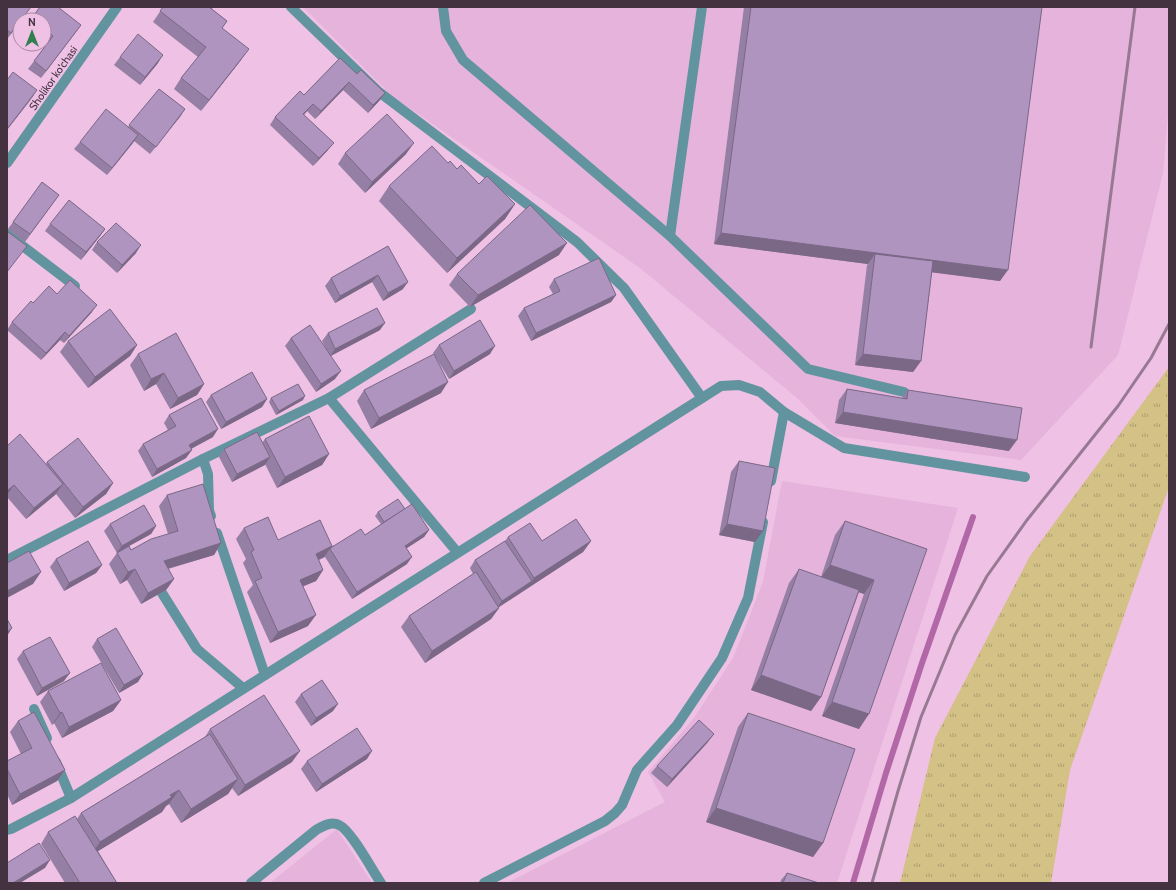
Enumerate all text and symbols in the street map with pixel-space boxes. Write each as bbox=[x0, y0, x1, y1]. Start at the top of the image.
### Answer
north arrow bbox=[12, 12, 52, 52]
text: N bbox=[28, 15, 36, 29]
street label: Sholikor ko'chasi bbox=[26, 43, 80, 113]

